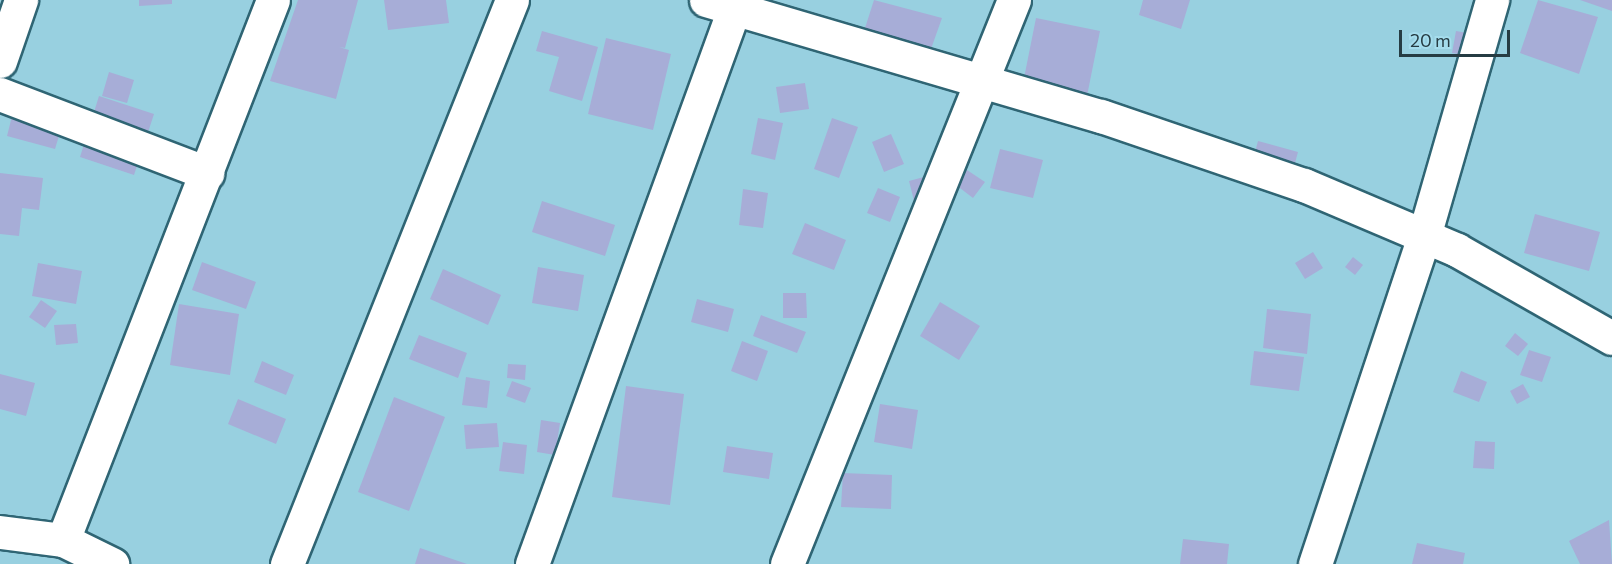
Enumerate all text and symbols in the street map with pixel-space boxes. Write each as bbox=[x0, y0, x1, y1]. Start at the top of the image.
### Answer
scale bar bbox=[1402, 18, 1513, 56]
text: 20 m bbox=[1410, 29, 1451, 51]

